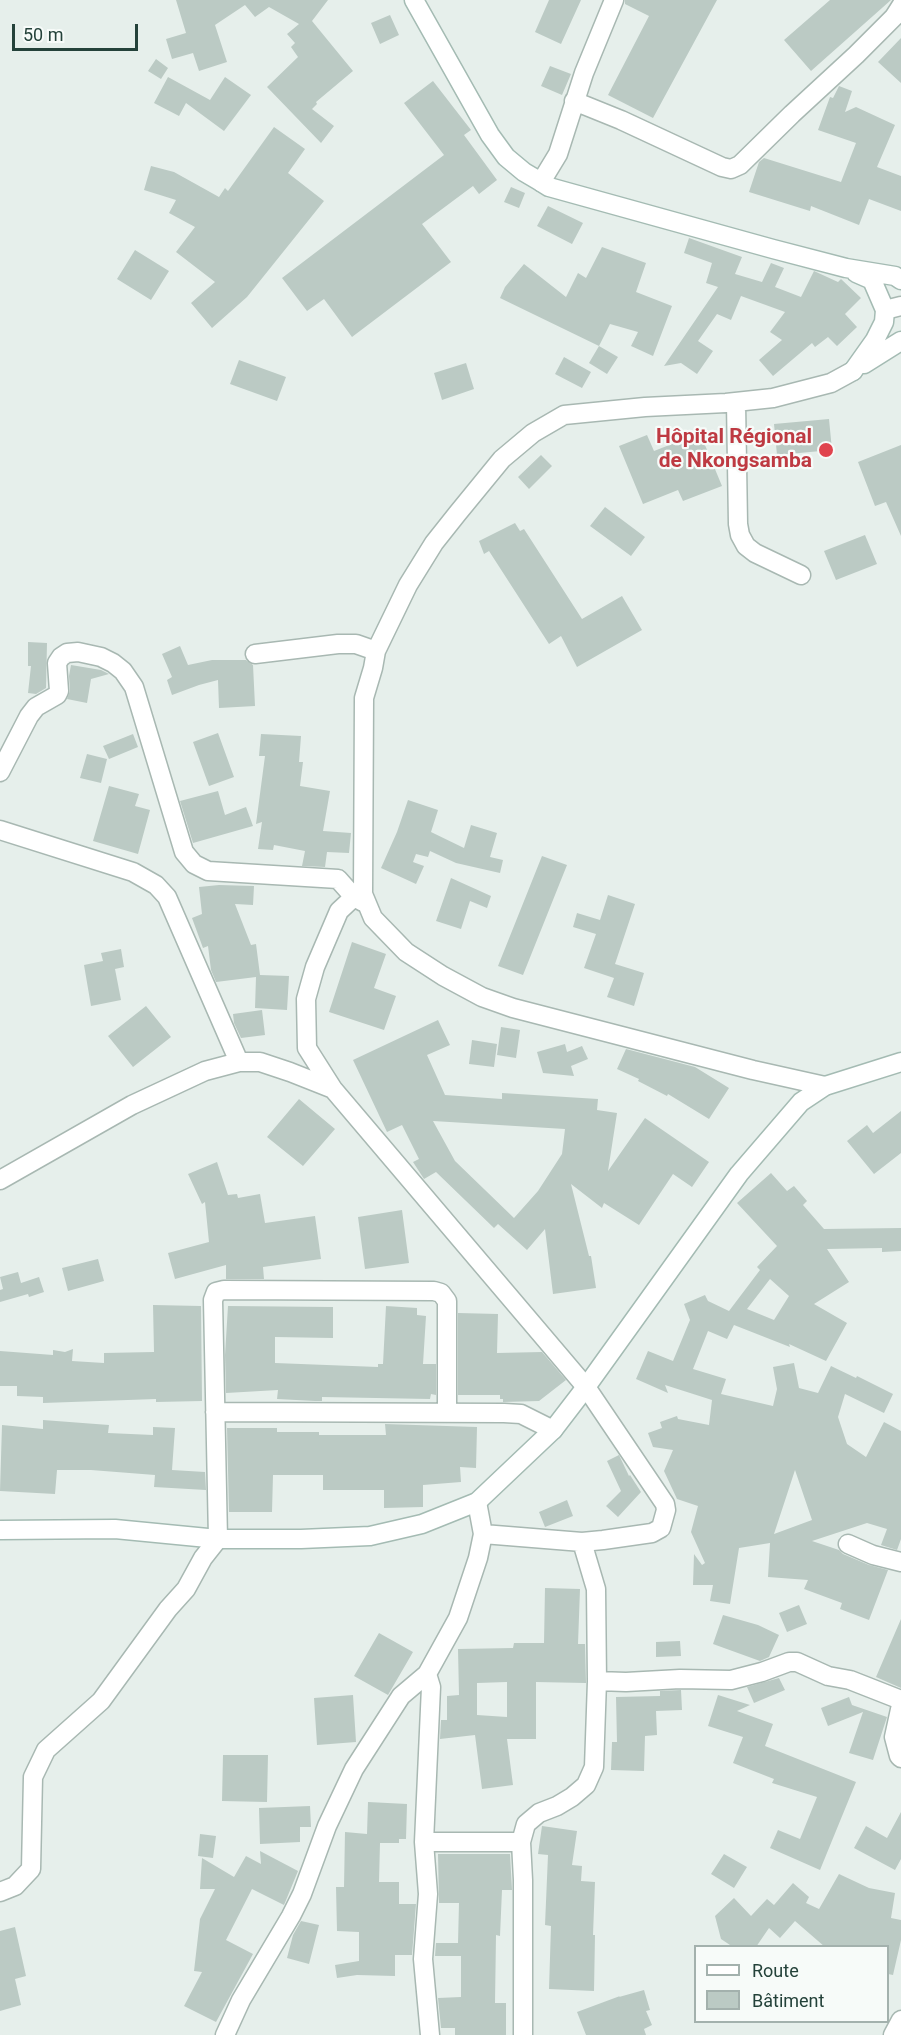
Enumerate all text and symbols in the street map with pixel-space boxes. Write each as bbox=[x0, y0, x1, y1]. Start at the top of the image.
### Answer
scale bar bbox=[15, 12, 141, 50]
text: 50 m bbox=[23, 24, 63, 45]
place label: Hôpital Régional de Nkongsamba bbox=[656, 425, 812, 475]
marker: Hôpital Régional de Nkongsamba bbox=[817, 441, 835, 459]
legend bbox=[694, 1945, 889, 2023]
text: Route bbox=[752, 1960, 799, 1981]
text: Bâtiment bbox=[752, 1990, 824, 2011]

